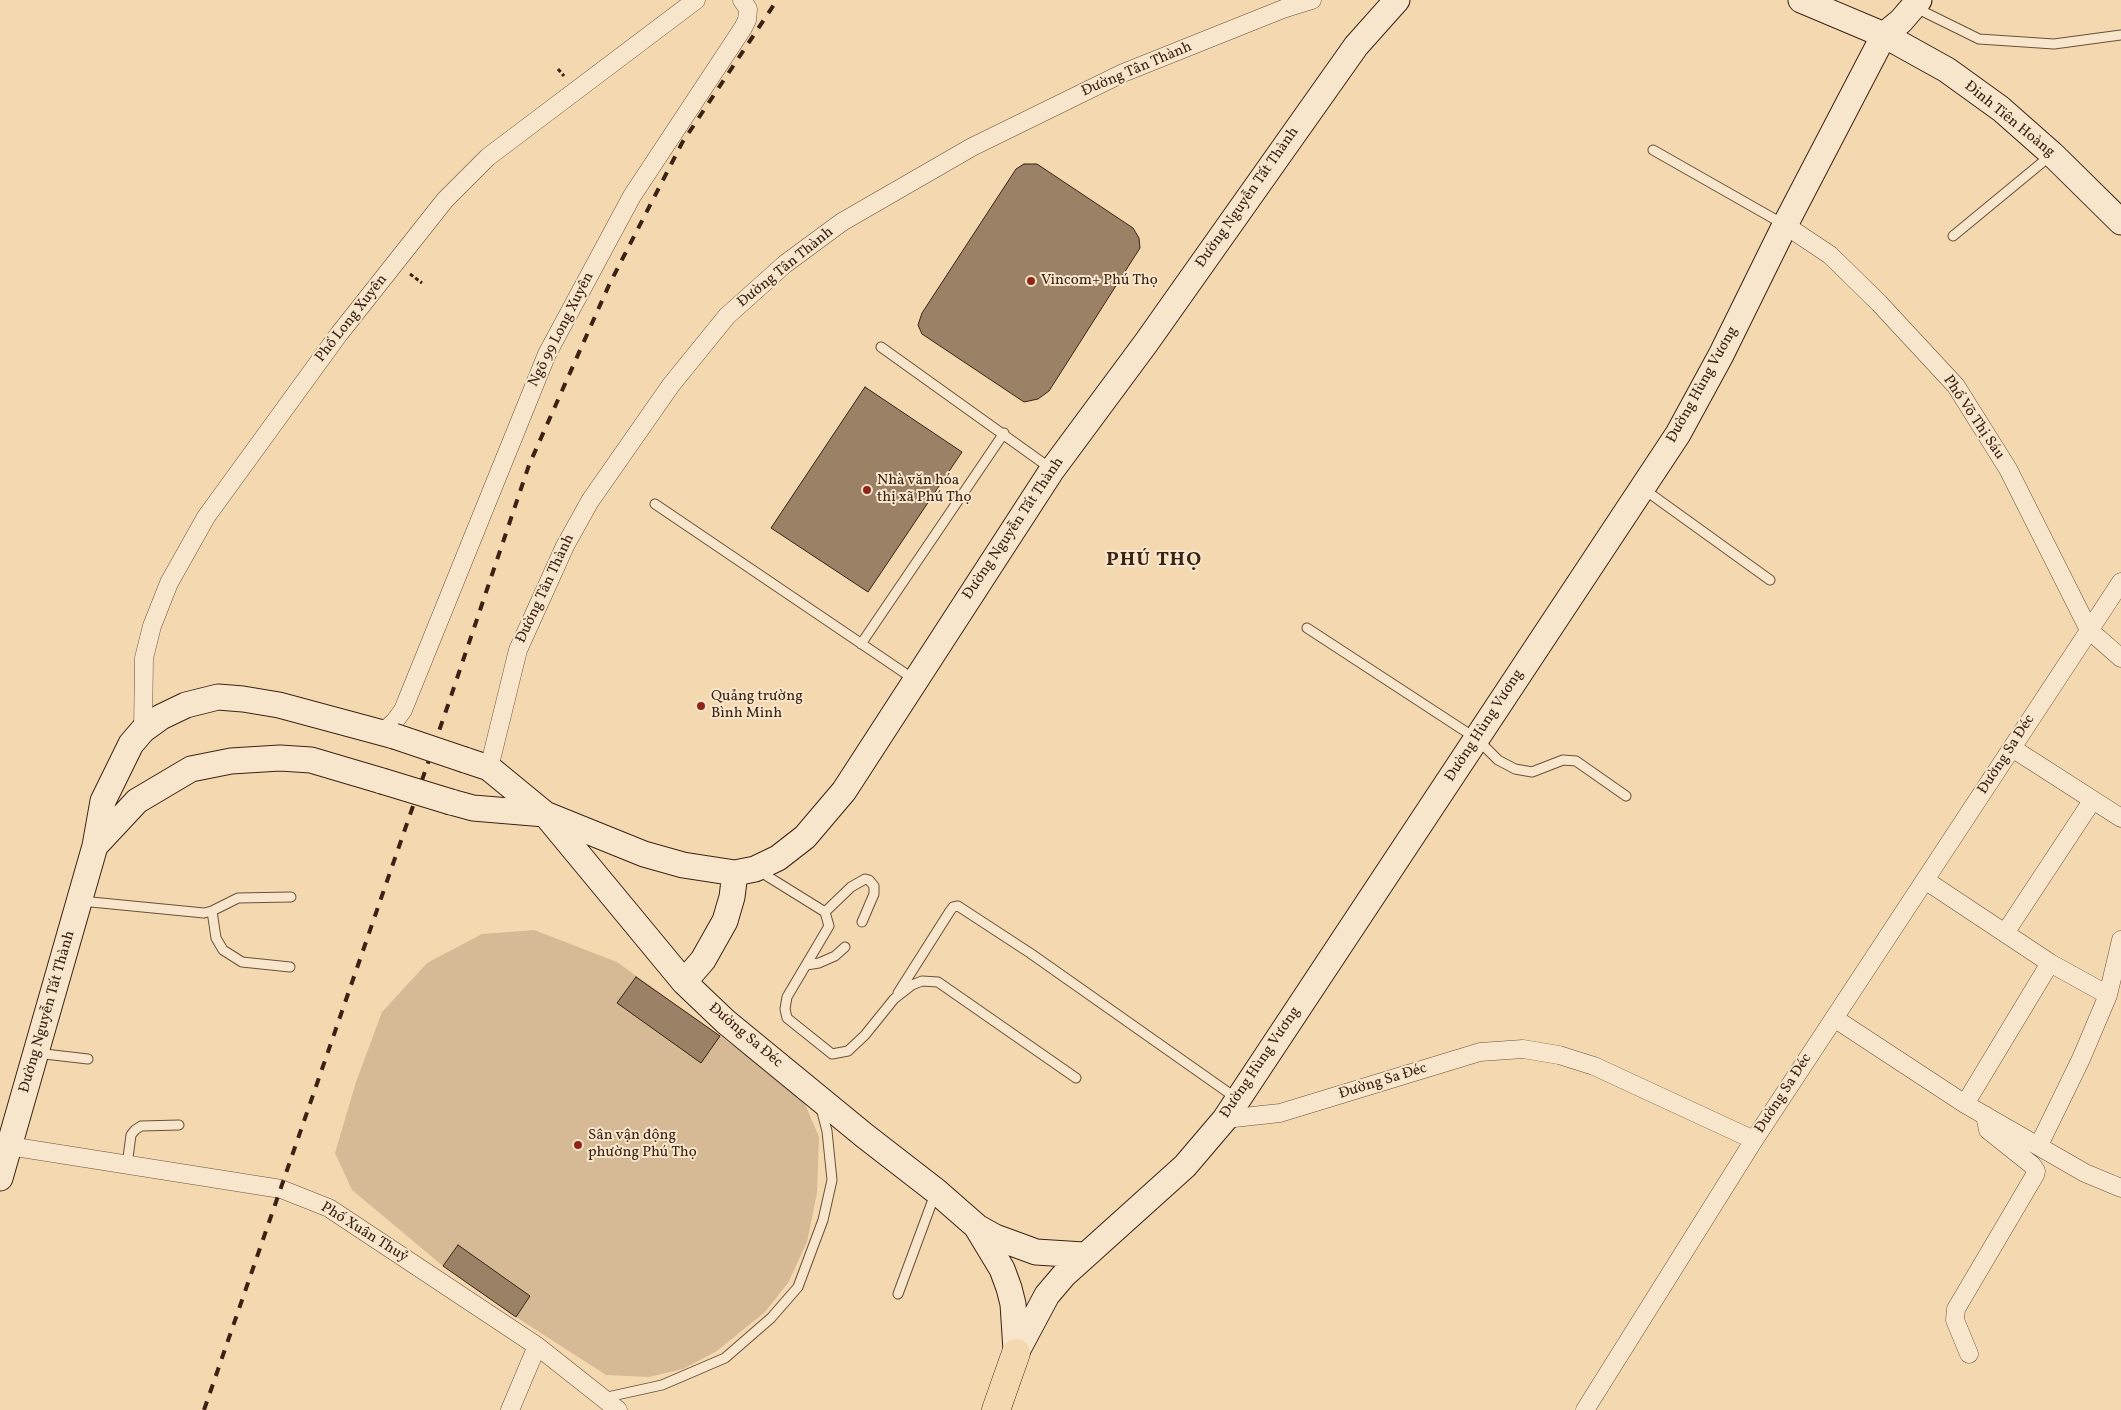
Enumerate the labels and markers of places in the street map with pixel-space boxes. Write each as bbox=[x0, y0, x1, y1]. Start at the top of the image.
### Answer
place label: Vincom+ Phú Thọ bbox=[1041, 272, 1158, 290]
marker: Vincom+ Phú Thọ bbox=[1025, 275, 1037, 287]
place label: Nhà văn hóa thị xã Phú Thọ bbox=[877, 472, 972, 507]
marker: Nhà văn hóa thị xã Phú Thọ bbox=[861, 484, 873, 496]
place label: Quảng trường Bình Minh bbox=[711, 688, 803, 723]
marker: Quảng trường Bình Minh bbox=[695, 700, 707, 712]
place label: Sân vận động phường Phú Thọ bbox=[588, 1127, 697, 1162]
marker: Sân vận động phường Phú Thọ bbox=[572, 1139, 584, 1151]

